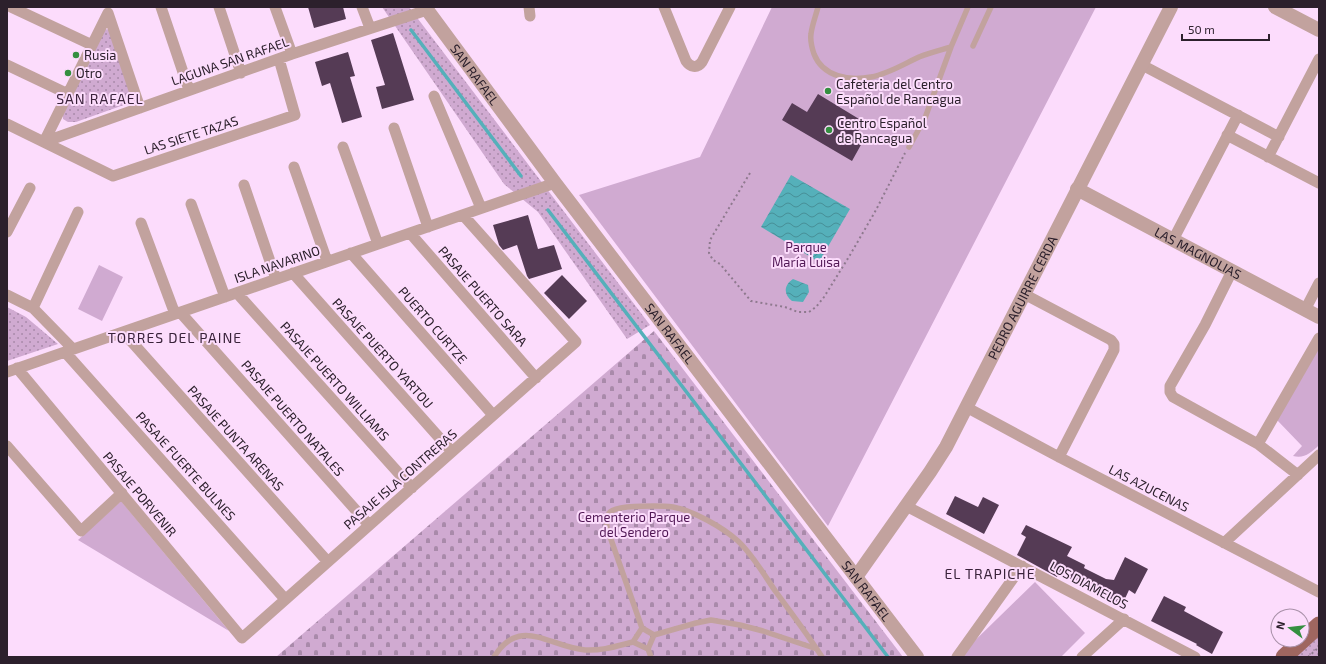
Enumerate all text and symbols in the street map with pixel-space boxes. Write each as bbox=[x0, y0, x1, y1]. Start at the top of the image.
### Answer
scale bar bbox=[1182, 16, 1269, 42]
text: 50 m bbox=[1188, 22, 1215, 36]
street label: LAGUNA SAN RAFAEL bbox=[169, 33, 291, 89]
street label: SAN RAFAEL bbox=[447, 41, 503, 109]
place label: Rusia bbox=[84, 47, 116, 63]
marker: Rusia bbox=[71, 50, 81, 60]
place label: Otro bbox=[76, 65, 102, 81]
marker: Otro bbox=[63, 68, 73, 78]
place label: Cafeteria del Centro Español de Rancagua bbox=[836, 76, 961, 107]
marker: Cafeteria del Centro Español de Rancagua bbox=[823, 86, 833, 96]
district label: SAN RAFAEL bbox=[56, 90, 144, 107]
street label: LAS SIETE TAZAS bbox=[142, 112, 240, 158]
place label: Centro Español de Rancagua bbox=[837, 115, 927, 146]
marker: Centro Español de Rancagua bbox=[824, 125, 834, 135]
street label: LAS MAGNOLIAS bbox=[1152, 224, 1244, 283]
street label: PEDRO AGUIRRE CERDA bbox=[984, 233, 1061, 362]
park label: Parque María Luisa bbox=[772, 239, 840, 270]
street label: ISLA NAVARINO bbox=[232, 242, 322, 286]
street label: PASAJE PUERTO SARA bbox=[435, 243, 531, 349]
street label: PUERTO CURTZE bbox=[395, 283, 471, 367]
street label: PASAJE PUERTO YARTOU bbox=[329, 295, 437, 411]
street label: SAN RAFAEL bbox=[642, 300, 698, 367]
street label: PASAJE PUERTO WILLIAMS bbox=[277, 318, 393, 444]
district label: TORRES DEL PAINE bbox=[108, 329, 242, 346]
street label: PASAJE PUERTO NATALES bbox=[238, 357, 348, 479]
street label: PASAJE PUNTA ARENAS bbox=[185, 382, 287, 494]
street label: PASAJE FUERTE BULNES bbox=[133, 408, 239, 524]
street label: PASAJE ISLA CONTRERAS bbox=[340, 425, 460, 533]
street label: PASAJE PORVENIR bbox=[100, 448, 180, 540]
street label: LAS AZUCENAS bbox=[1106, 461, 1192, 515]
park label: Cementerio Parque del Sendero bbox=[578, 509, 690, 540]
street label: SAN RAFAEL bbox=[838, 557, 895, 625]
street label: LOS DIAMELOS bbox=[1047, 558, 1131, 612]
district label: EL TRAPICHE bbox=[944, 565, 1036, 582]
north arrow bbox=[1270, 608, 1310, 648]
text: N bbox=[1273, 620, 1287, 631]

